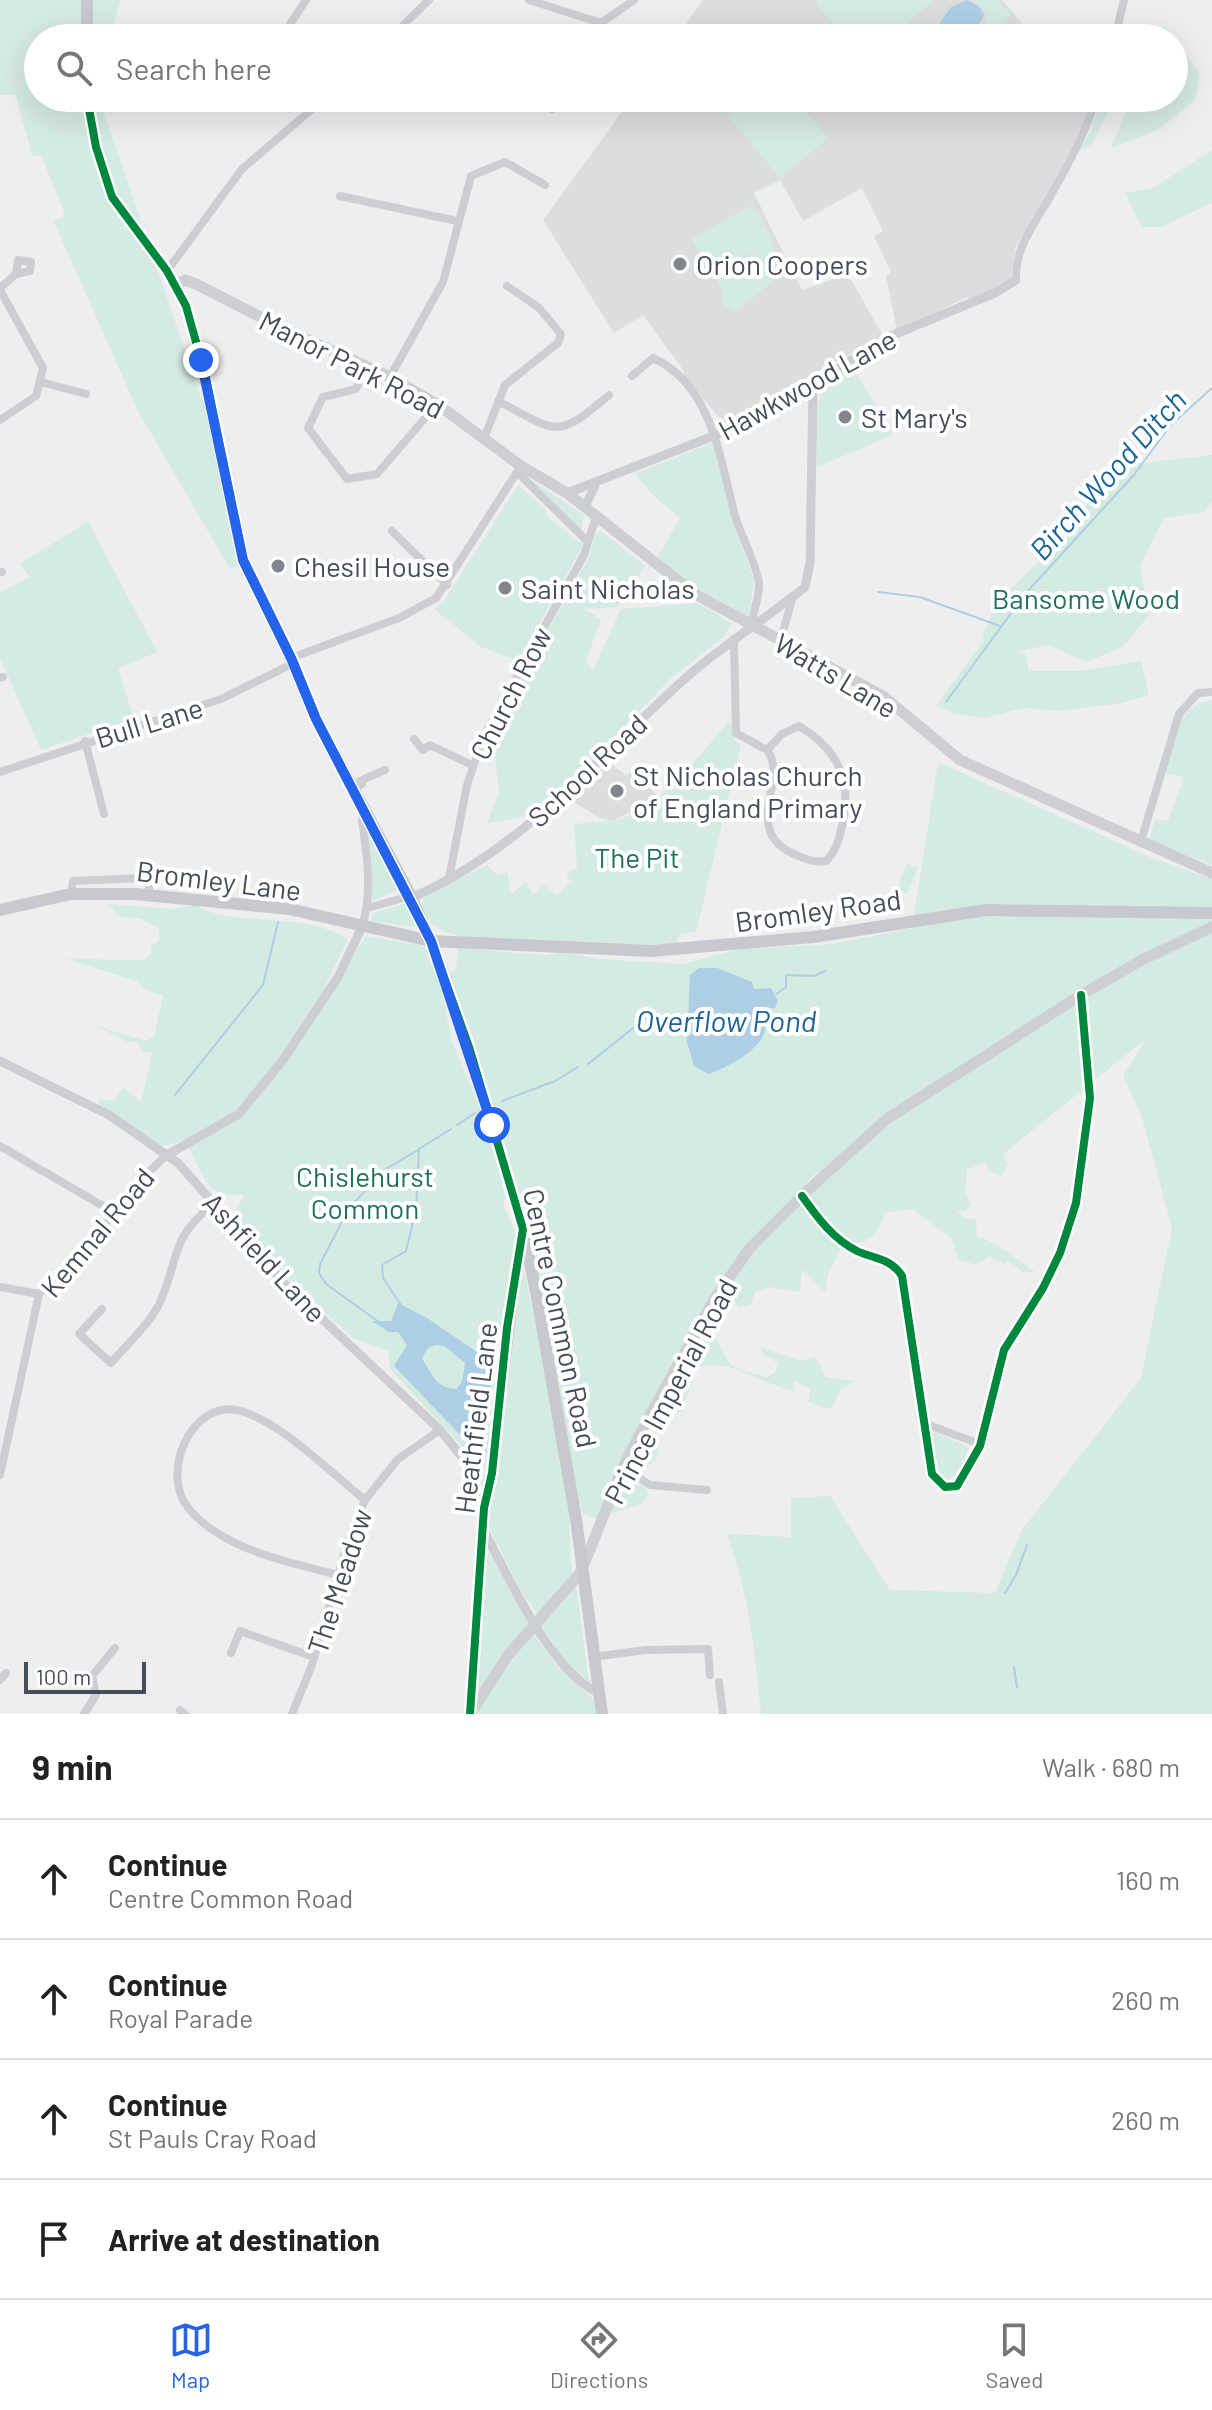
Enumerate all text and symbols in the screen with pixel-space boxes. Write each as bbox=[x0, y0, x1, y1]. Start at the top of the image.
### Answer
search box bbox=[24, 24, 1188, 112]
icon: search bbox=[52, 46, 96, 90]
text: Search here bbox=[116, 50, 272, 86]
place label: Orion Coopers bbox=[696, 247, 868, 281]
marker: Orion Coopers bbox=[671, 255, 689, 273]
street label: Manor Park Road bbox=[254, 303, 450, 425]
street label: Hawkwood Lane bbox=[712, 321, 902, 447]
route end bbox=[183, 342, 219, 378]
water label: Birch Wood Ditch bbox=[1021, 381, 1193, 567]
place label: St Mary's bbox=[861, 400, 968, 434]
marker: St Mary's bbox=[836, 408, 854, 426]
place label: Chesil House bbox=[294, 549, 450, 583]
marker: Chesil House bbox=[269, 557, 287, 575]
place label: Saint Nicholas bbox=[521, 571, 695, 605]
marker: Saint Nicholas bbox=[496, 579, 514, 597]
park label: Bansome Wood bbox=[992, 581, 1180, 615]
street label: Church Row bbox=[462, 621, 558, 765]
street label: Watts Lane bbox=[769, 625, 903, 725]
street label: Bull Lane bbox=[91, 690, 207, 754]
street label: School Road bbox=[520, 706, 654, 834]
place label: St Nicholas Church of England Primary bbox=[633, 758, 863, 824]
marker: St Nicholas Church of England Primary bbox=[608, 782, 626, 800]
park label: The Pit bbox=[594, 840, 680, 874]
street label: Bromley Lane bbox=[135, 853, 303, 907]
street label: Bromley Road bbox=[733, 882, 903, 938]
water label: Overflow Pond bbox=[636, 1002, 816, 1038]
route start bbox=[474, 1107, 510, 1143]
park label: Chislehurst Common bbox=[296, 1159, 434, 1225]
street label: Kemnal Road bbox=[33, 1161, 161, 1303]
street label: Ashfield Lane bbox=[196, 1185, 334, 1329]
street label: Centre Common Road bbox=[517, 1185, 605, 1451]
street label: Prince Imperial Road bbox=[596, 1273, 744, 1509]
street label: Heathfield Lane bbox=[446, 1321, 504, 1515]
street label: The Meadow bbox=[300, 1504, 378, 1658]
scale bar bbox=[24, 1658, 146, 1694]
text: 100 m bbox=[36, 1663, 91, 1689]
text: 9 min bbox=[32, 1746, 113, 1787]
text: Walk · 680 m bbox=[1042, 1751, 1180, 1782]
text: Continue bbox=[108, 1846, 228, 1882]
icon: ahead bbox=[32, 1857, 76, 1901]
text: 160 m bbox=[1116, 1864, 1180, 1895]
text: Centre Common Road bbox=[108, 1882, 353, 1913]
text: Continue bbox=[108, 1966, 228, 2002]
icon: ahead bbox=[32, 1977, 76, 2021]
text: 260 m bbox=[1111, 1984, 1180, 2015]
text: Royal Parade bbox=[108, 2002, 253, 2033]
text: Continue bbox=[108, 2086, 228, 2122]
icon: ahead bbox=[32, 2097, 76, 2141]
text: 260 m bbox=[1111, 2104, 1180, 2135]
text: St Pauls Cray Road bbox=[108, 2122, 317, 2153]
icon: arrive bbox=[32, 2217, 76, 2261]
text: Arrive at destination bbox=[108, 2221, 380, 2257]
tab: Map bbox=[169, 2318, 213, 2392]
tab: Directions bbox=[550, 2318, 648, 2392]
tab: Saved bbox=[986, 2318, 1043, 2392]

